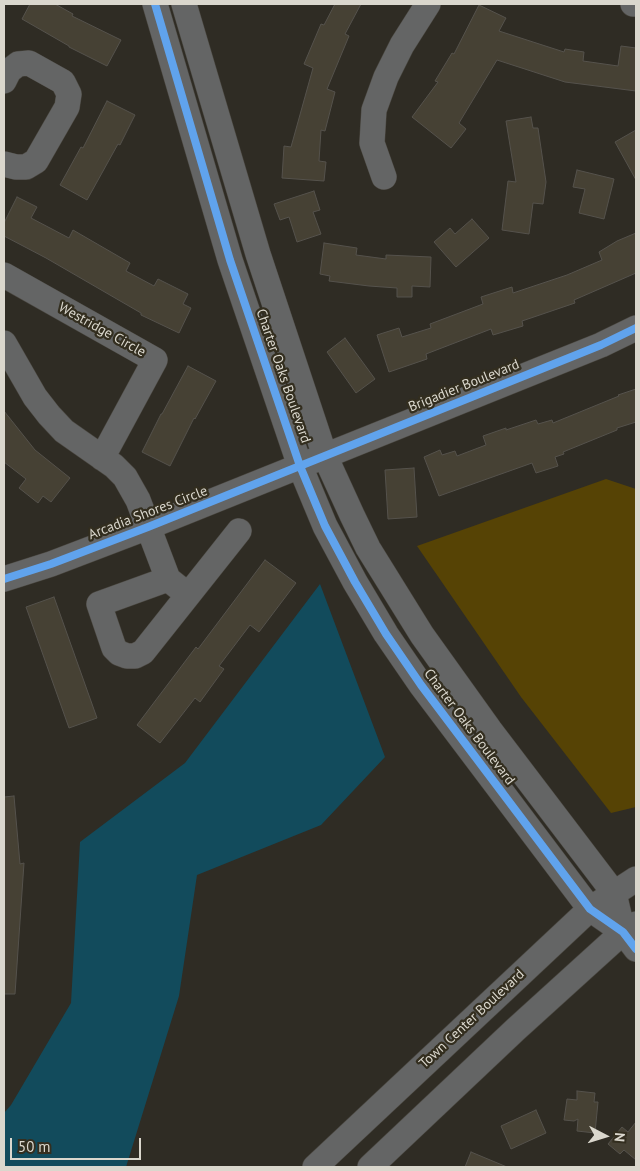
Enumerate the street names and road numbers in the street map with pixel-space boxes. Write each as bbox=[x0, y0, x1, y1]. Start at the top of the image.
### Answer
street label: Westridge Circle bbox=[55, 299, 149, 361]
street label: Charter Oaks Boulevard bbox=[252, 307, 314, 445]
street label: Brigadier Boulevard bbox=[406, 356, 522, 416]
street label: Arcadia Shores Circle bbox=[86, 483, 210, 543]
street label: Charter Oaks Boulevard bbox=[420, 666, 518, 788]
street label: Town Center Boulevard bbox=[416, 966, 528, 1072]

